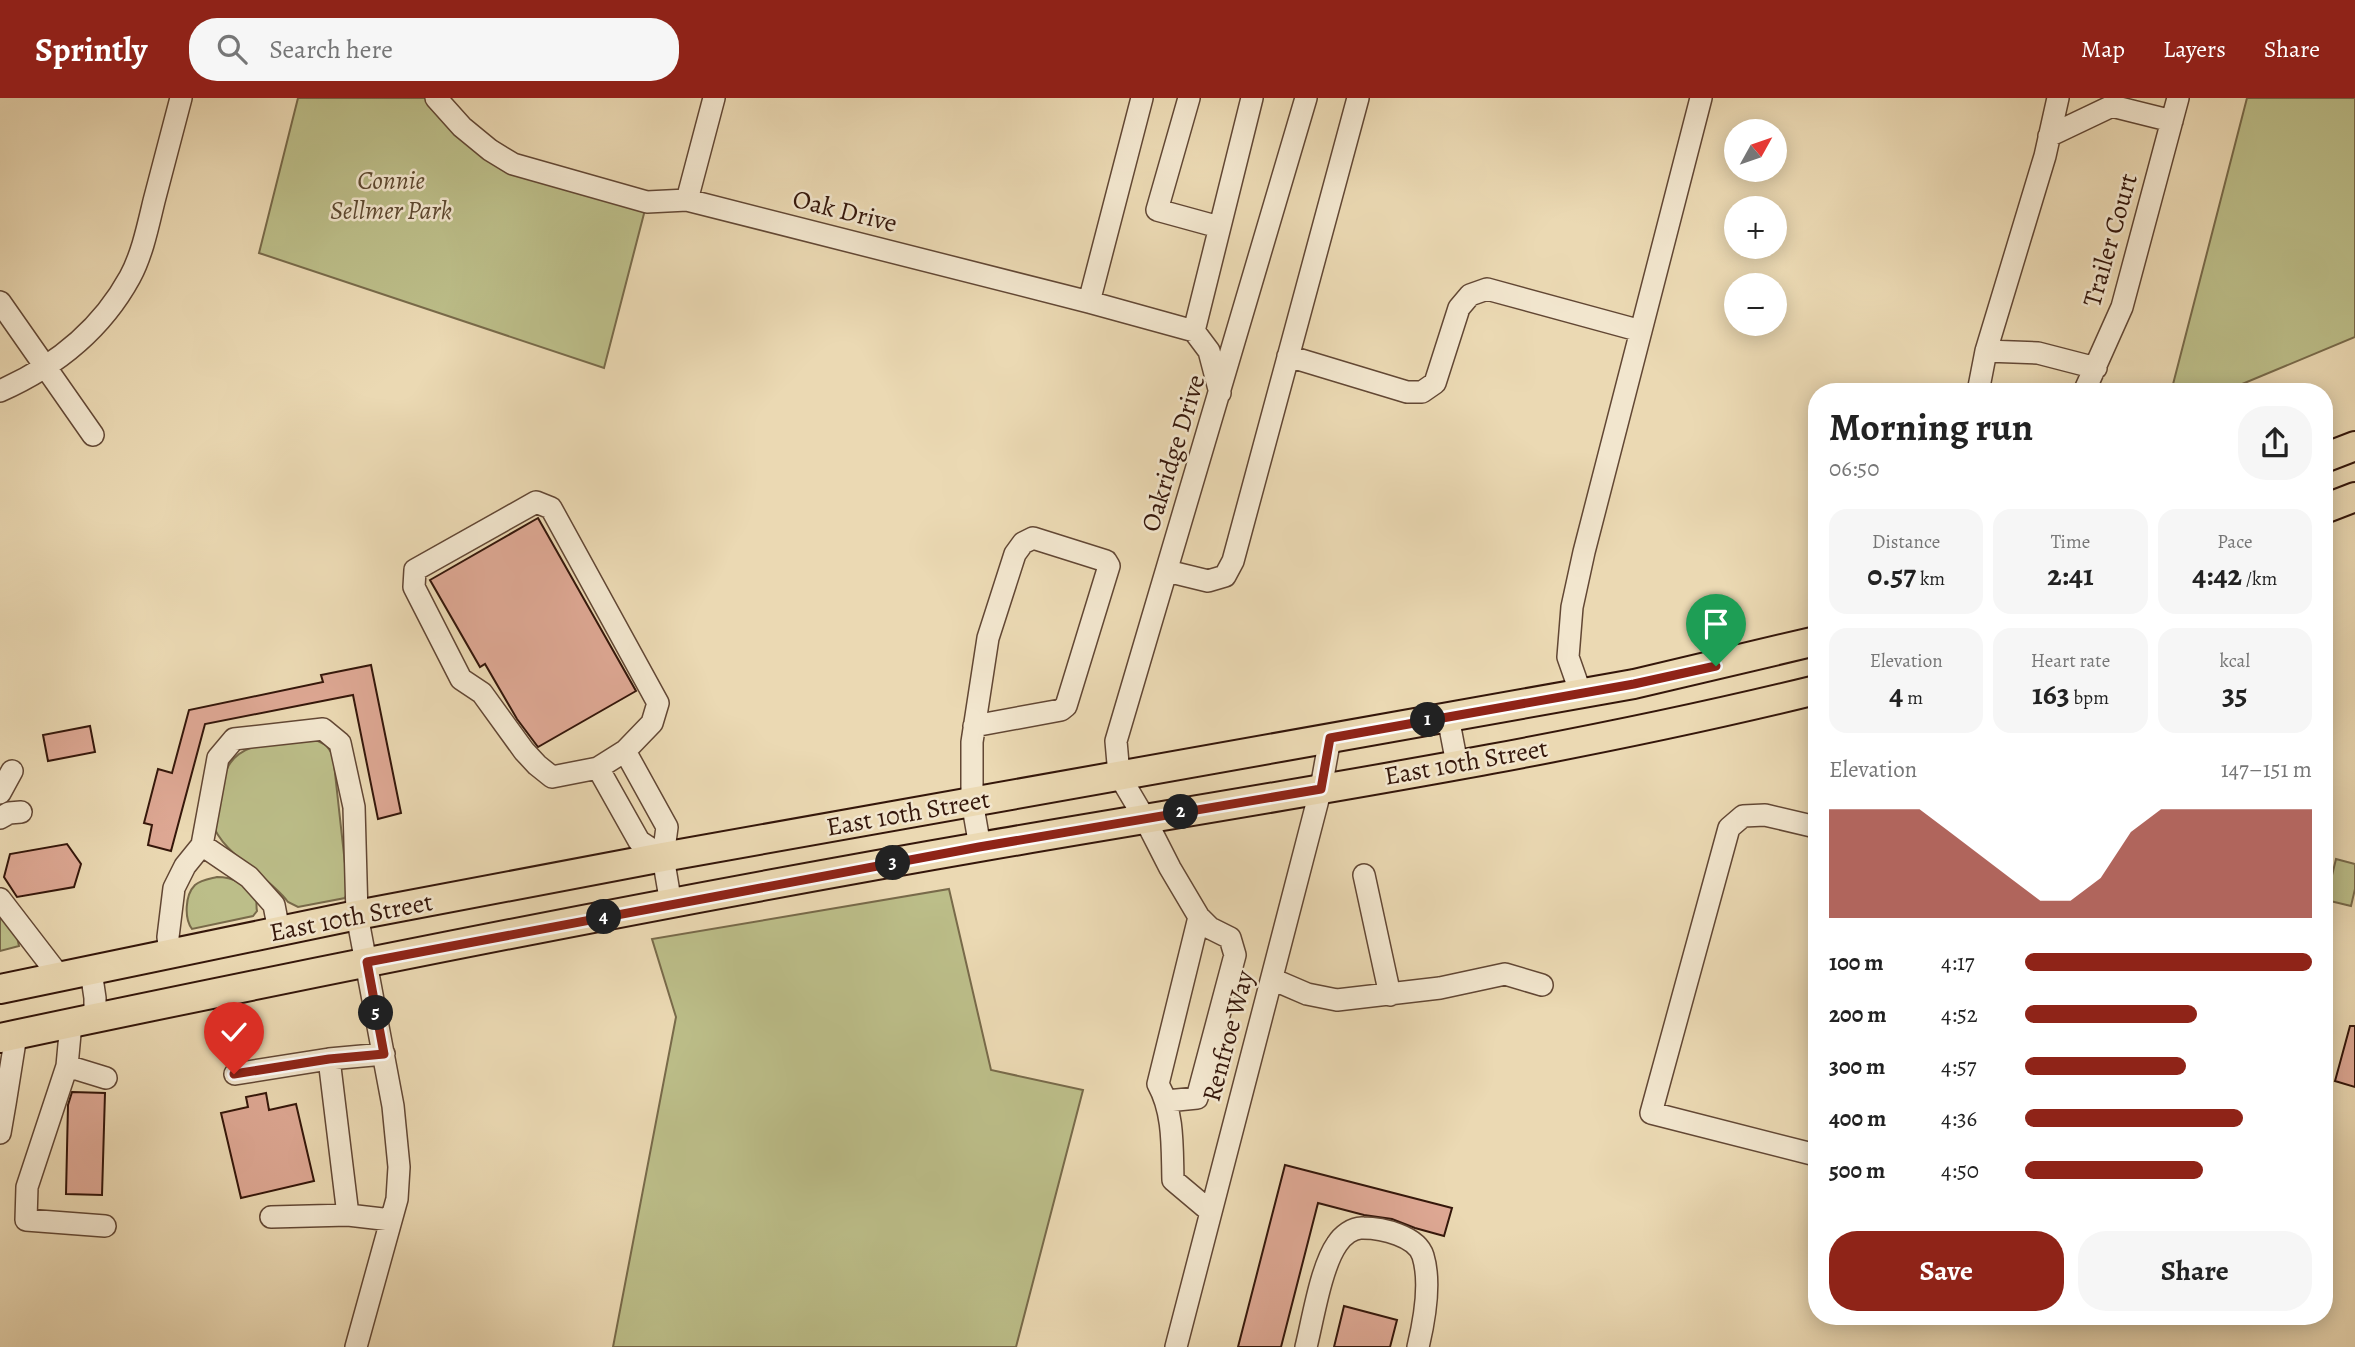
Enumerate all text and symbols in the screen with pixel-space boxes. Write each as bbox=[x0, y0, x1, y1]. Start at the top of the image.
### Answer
search box bbox=[189, 18, 679, 81]
text: Sprintly bbox=[35, 27, 147, 72]
icon: search bbox=[213, 30, 251, 68]
text: Search here bbox=[269, 32, 393, 67]
text: Map bbox=[2081, 33, 2125, 65]
text: Layers bbox=[2163, 33, 2226, 65]
text: Share bbox=[2264, 33, 2320, 65]
north arrow bbox=[1724, 119, 1787, 182]
map controls bbox=[1724, 119, 1787, 336]
park label: Connie Sellmer Park bbox=[330, 163, 452, 228]
street label: Trailer Court bbox=[2074, 169, 2146, 311]
street label: Oak Drive bbox=[789, 181, 901, 241]
button: + bbox=[1724, 196, 1787, 259]
button: − bbox=[1724, 273, 1787, 336]
street label: Oakridge Drive bbox=[1133, 370, 1213, 536]
text: Morning run bbox=[1829, 401, 2033, 453]
button: share bbox=[2238, 406, 2312, 480]
text: 06:50 bbox=[1829, 453, 1880, 484]
text: Distance bbox=[1872, 529, 1940, 555]
text: Time bbox=[2051, 529, 2090, 555]
text: Pace bbox=[2217, 529, 2252, 555]
text: 0.57 bbox=[1867, 555, 1916, 595]
text: 2:41 bbox=[2047, 555, 2094, 595]
text: 4:42 bbox=[2192, 555, 2242, 595]
text: km bbox=[1916, 566, 1945, 592]
text: /km bbox=[2242, 566, 2277, 592]
pin bbox=[1686, 594, 1746, 666]
icon: arrive bbox=[1697, 605, 1735, 643]
text: Elevation bbox=[1870, 648, 1943, 674]
text: Heart rate bbox=[2031, 648, 2110, 674]
text: kcal bbox=[2220, 648, 2250, 674]
text: 4 bbox=[1889, 674, 1903, 714]
text: 163 bbox=[2032, 674, 2070, 714]
text: 35 bbox=[2222, 674, 2248, 714]
text: m bbox=[1903, 685, 1923, 711]
text: bpm bbox=[2070, 685, 2109, 711]
pin: 1 bbox=[1410, 702, 1446, 738]
text: 1 bbox=[1424, 706, 1431, 732]
street label: East 10th Street bbox=[1381, 730, 1551, 794]
text: Elevation bbox=[1829, 754, 1917, 785]
text: 147–151 m bbox=[2221, 754, 2312, 785]
street label: East 10th Street bbox=[823, 781, 993, 845]
pin: 2 bbox=[1164, 794, 1198, 830]
text: 2 bbox=[1176, 798, 1185, 824]
pin: 3 bbox=[876, 846, 910, 880]
text: 3 bbox=[888, 849, 897, 875]
street label: East 10th Street bbox=[266, 884, 436, 950]
pin: 4 bbox=[586, 900, 622, 934]
text: 4 bbox=[599, 903, 608, 929]
text: 100 m bbox=[1829, 947, 1884, 978]
text: 4:17 bbox=[1941, 947, 1974, 978]
street label: Renfroe Way bbox=[1194, 966, 1262, 1105]
pin: 5 bbox=[358, 996, 394, 1030]
text: 5 bbox=[371, 999, 380, 1025]
text: 200 m bbox=[1829, 999, 1887, 1030]
text: 4:52 bbox=[1941, 999, 1978, 1030]
pin bbox=[204, 1002, 264, 1074]
icon: check bbox=[215, 1013, 253, 1051]
text: 300 m bbox=[1829, 1051, 1885, 1082]
text: 4:57 bbox=[1941, 1051, 1976, 1082]
text: 400 m bbox=[1829, 1103, 1886, 1134]
text: 4:36 bbox=[1941, 1103, 1977, 1134]
text: 500 m bbox=[1829, 1155, 1885, 1186]
text: 4:50 bbox=[1941, 1155, 1979, 1186]
button: Save bbox=[1829, 1231, 2064, 1311]
button: Share bbox=[2078, 1231, 2312, 1311]

